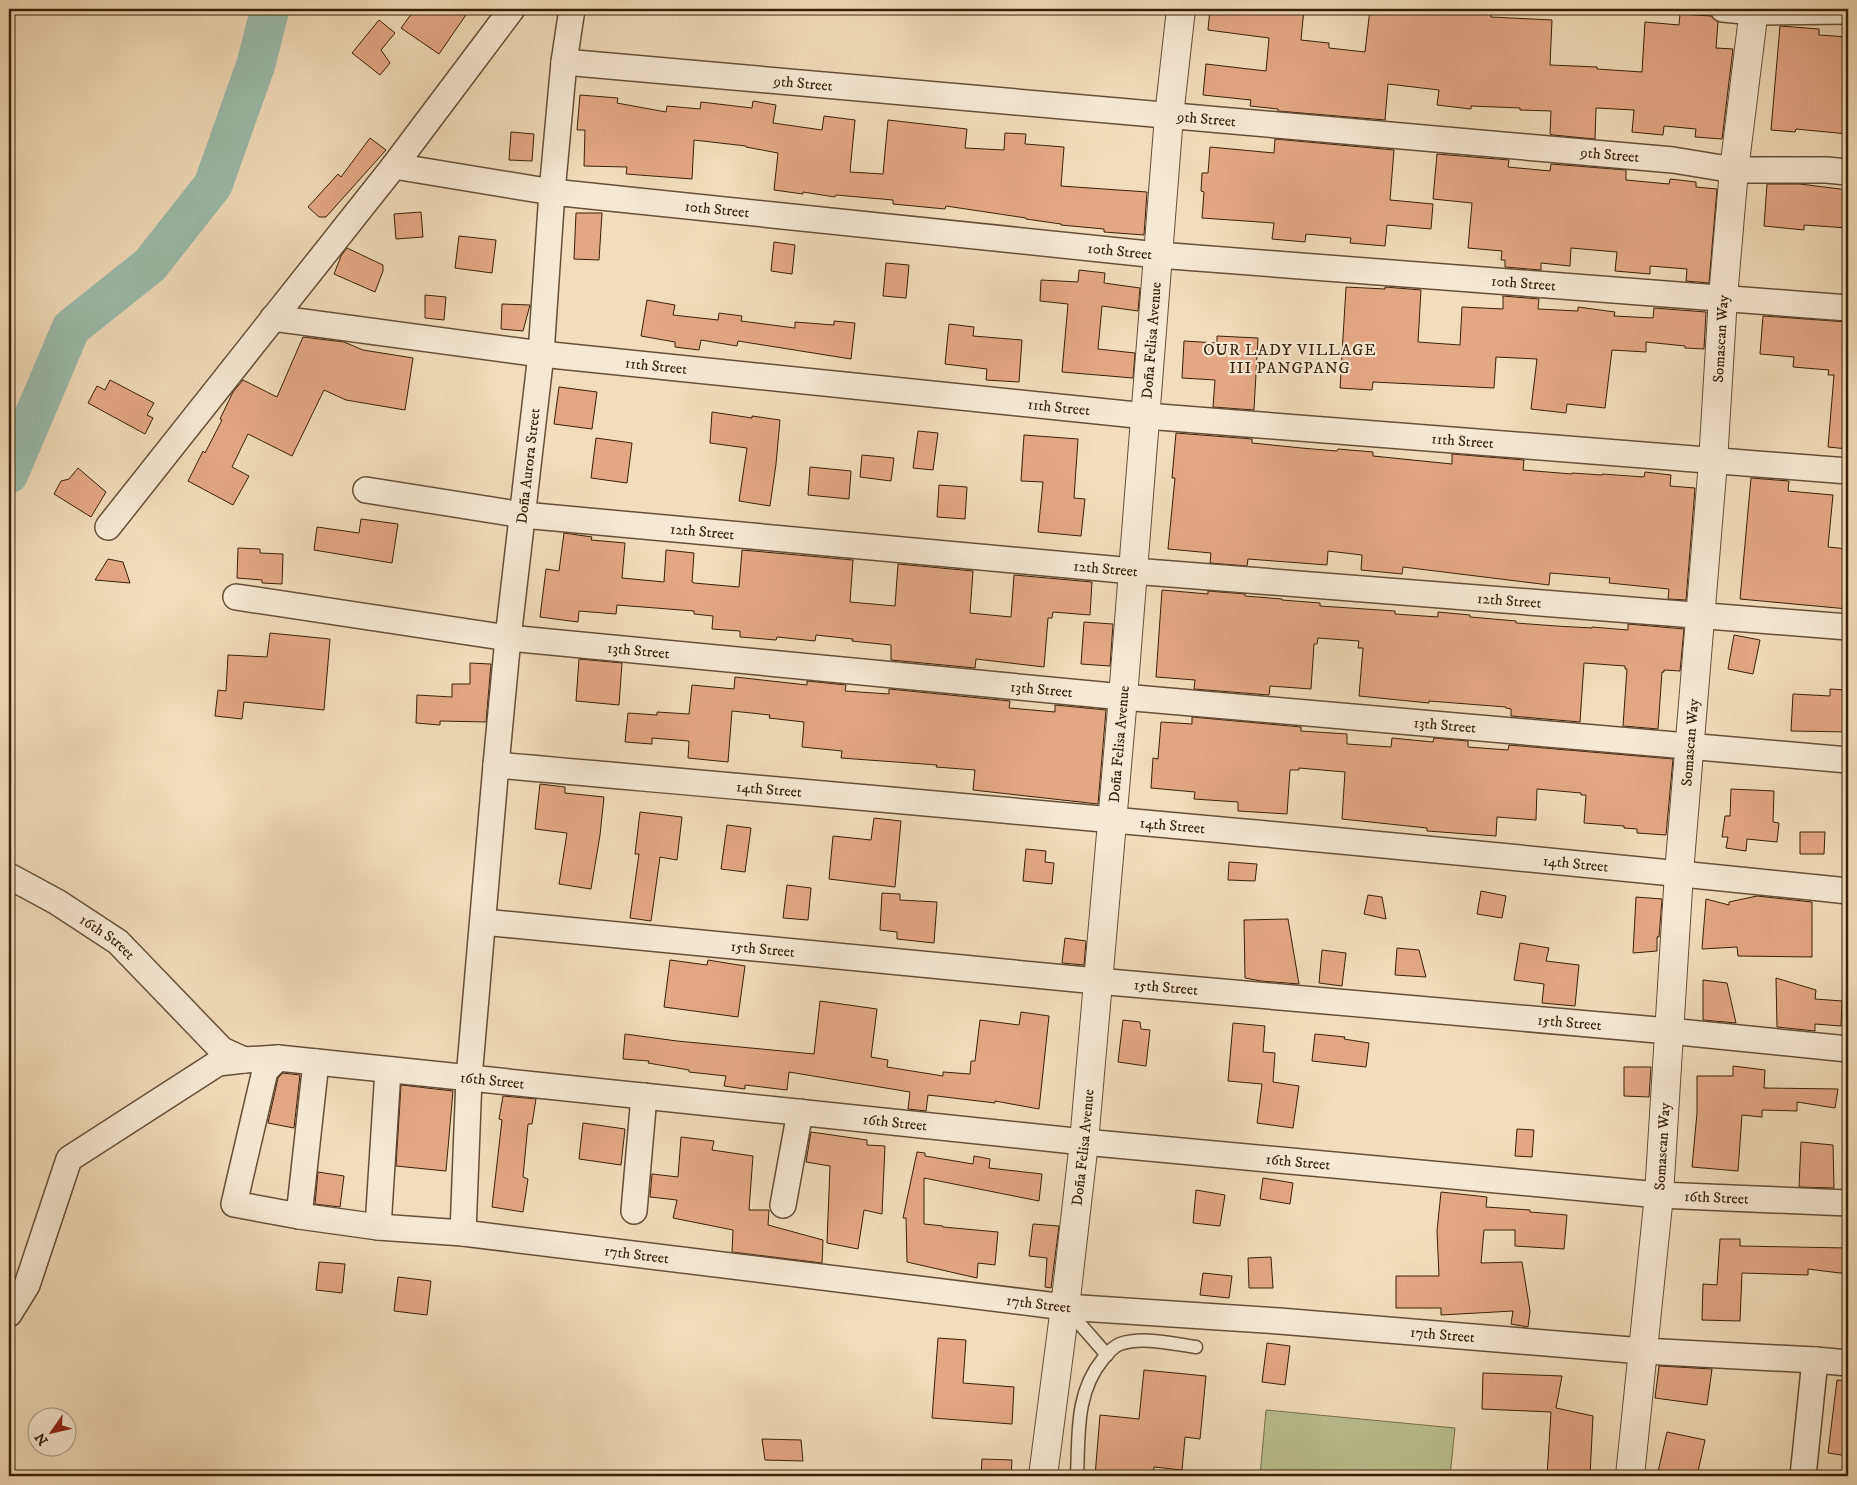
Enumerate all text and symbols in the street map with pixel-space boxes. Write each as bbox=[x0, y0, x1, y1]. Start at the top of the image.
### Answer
street label: 9th Street bbox=[772, 71, 833, 95]
street label: 9th Street bbox=[1175, 107, 1237, 131]
street label: 9th Street bbox=[1579, 142, 1640, 166]
street label: 10th Street bbox=[684, 196, 750, 222]
street label: 10th Street bbox=[1087, 238, 1153, 264]
street label: 10th Street bbox=[1490, 271, 1557, 295]
street label: Doña Felisa Avenue bbox=[1137, 281, 1165, 400]
street label: Somascan Way bbox=[1708, 293, 1733, 383]
district label: OUR LADY VILLAGE III PANGPANG bbox=[1203, 340, 1377, 378]
street label: 11th Street bbox=[624, 353, 688, 378]
street label: 11th Street bbox=[1027, 394, 1091, 420]
street label: Doña Aurora Street bbox=[512, 407, 544, 525]
street label: 11th Street bbox=[1431, 429, 1495, 453]
street label: 12th Street bbox=[669, 519, 735, 544]
street label: 12th Street bbox=[1073, 556, 1139, 581]
street label: 12th Street bbox=[1476, 588, 1542, 612]
street label: 13th Street bbox=[606, 638, 671, 663]
street label: 13th Street bbox=[1009, 677, 1074, 702]
street label: Doña Felisa Avenue bbox=[1104, 685, 1133, 803]
street label: Somascan Way bbox=[1677, 697, 1703, 787]
street label: 13th Street bbox=[1413, 713, 1477, 737]
street label: 14th Street bbox=[735, 777, 803, 802]
street label: 14th Street bbox=[1139, 813, 1206, 838]
street label: 14th Street bbox=[1542, 851, 1609, 876]
street label: 16th Street bbox=[76, 910, 139, 964]
street label: 15th Street bbox=[730, 936, 796, 961]
street label: 15th Street bbox=[1133, 975, 1199, 999]
street label: 15th Street bbox=[1537, 1010, 1602, 1035]
street label: 16th Street bbox=[459, 1068, 525, 1093]
street label: Doña Felisa Avenue bbox=[1067, 1088, 1098, 1207]
street label: Somascan Way bbox=[1650, 1101, 1674, 1191]
street label: 16th Street bbox=[862, 1109, 928, 1135]
street label: 16th Street bbox=[1265, 1149, 1331, 1174]
street label: 16th Street bbox=[1684, 1187, 1749, 1208]
street label: 17th Street bbox=[603, 1241, 670, 1268]
street label: 17th Street bbox=[1005, 1290, 1072, 1317]
street label: 17th Street bbox=[1409, 1322, 1476, 1347]
north arrow bbox=[28, 1408, 78, 1458]
text: N bbox=[31, 1428, 53, 1449]

